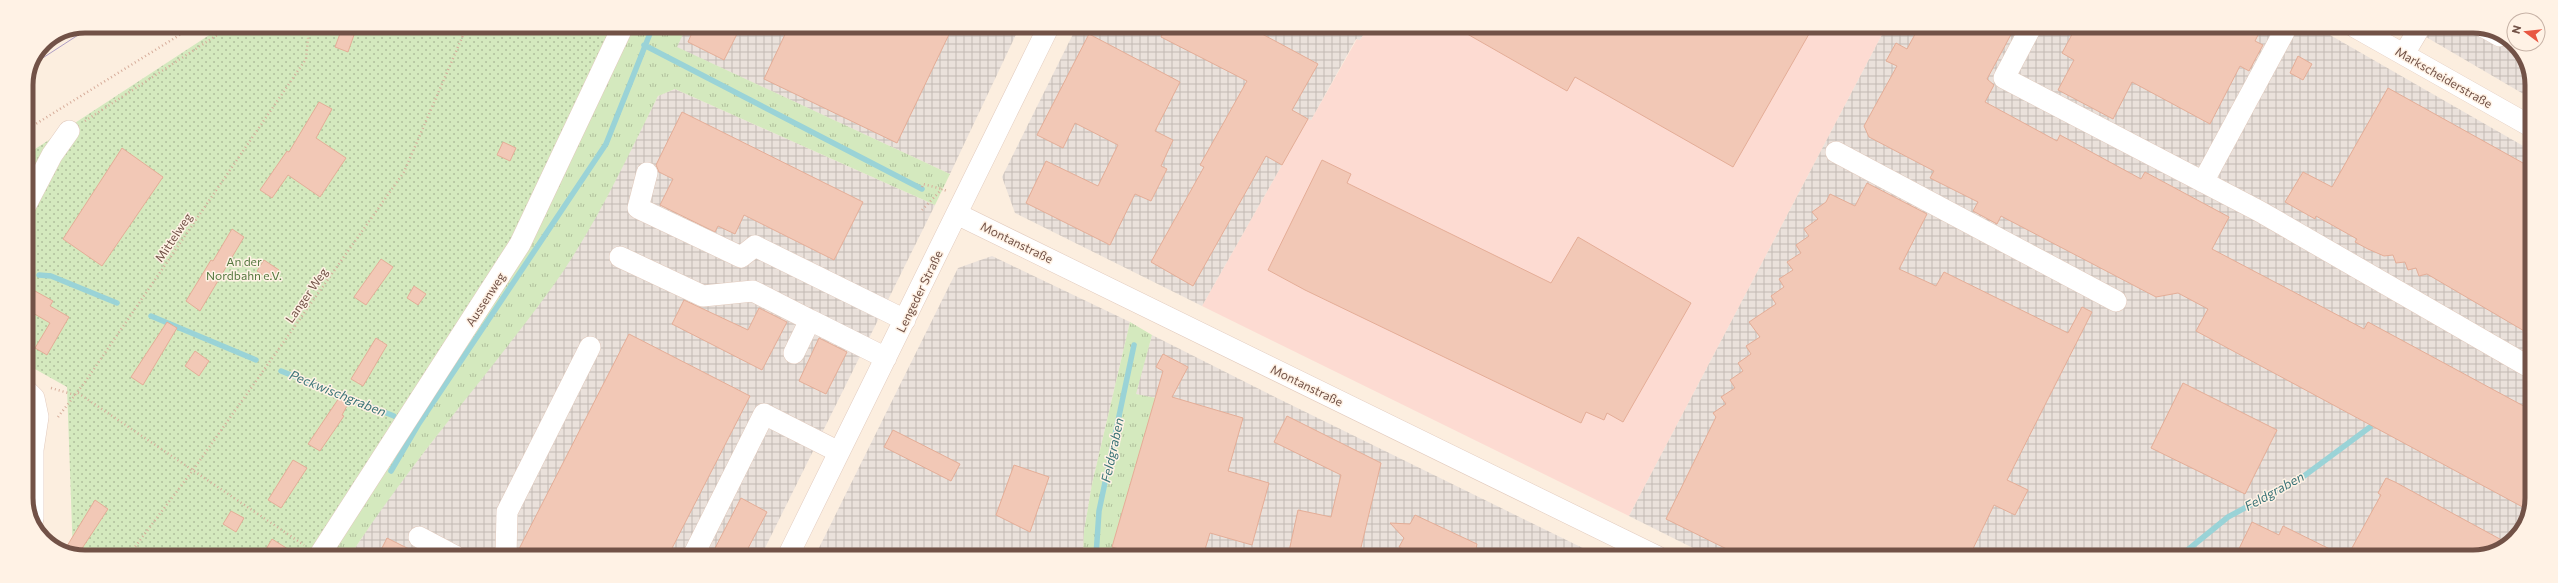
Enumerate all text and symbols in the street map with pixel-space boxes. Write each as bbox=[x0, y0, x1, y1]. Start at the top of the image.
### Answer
north arrow bbox=[2506, 12, 2546, 52]
text: N bbox=[2509, 24, 2523, 35]
street label: Markscheiderstraße bbox=[2393, 44, 2495, 110]
street label: Mittelweg bbox=[152, 209, 195, 264]
street label: Montanstraße bbox=[979, 219, 1055, 265]
street label: Lengeder Straße bbox=[893, 248, 945, 334]
park label: An der Nordbahn e.V. bbox=[206, 254, 282, 282]
street label: Langer Weg bbox=[282, 264, 330, 325]
street label: Aussenweg bbox=[462, 269, 508, 328]
street label: Montanstraße bbox=[1269, 362, 1345, 408]
water label: Peckwischgraben bbox=[287, 366, 389, 420]
water label: Feldgraben bbox=[1097, 416, 1127, 484]
water label: Feldgraben bbox=[2241, 468, 2307, 514]

